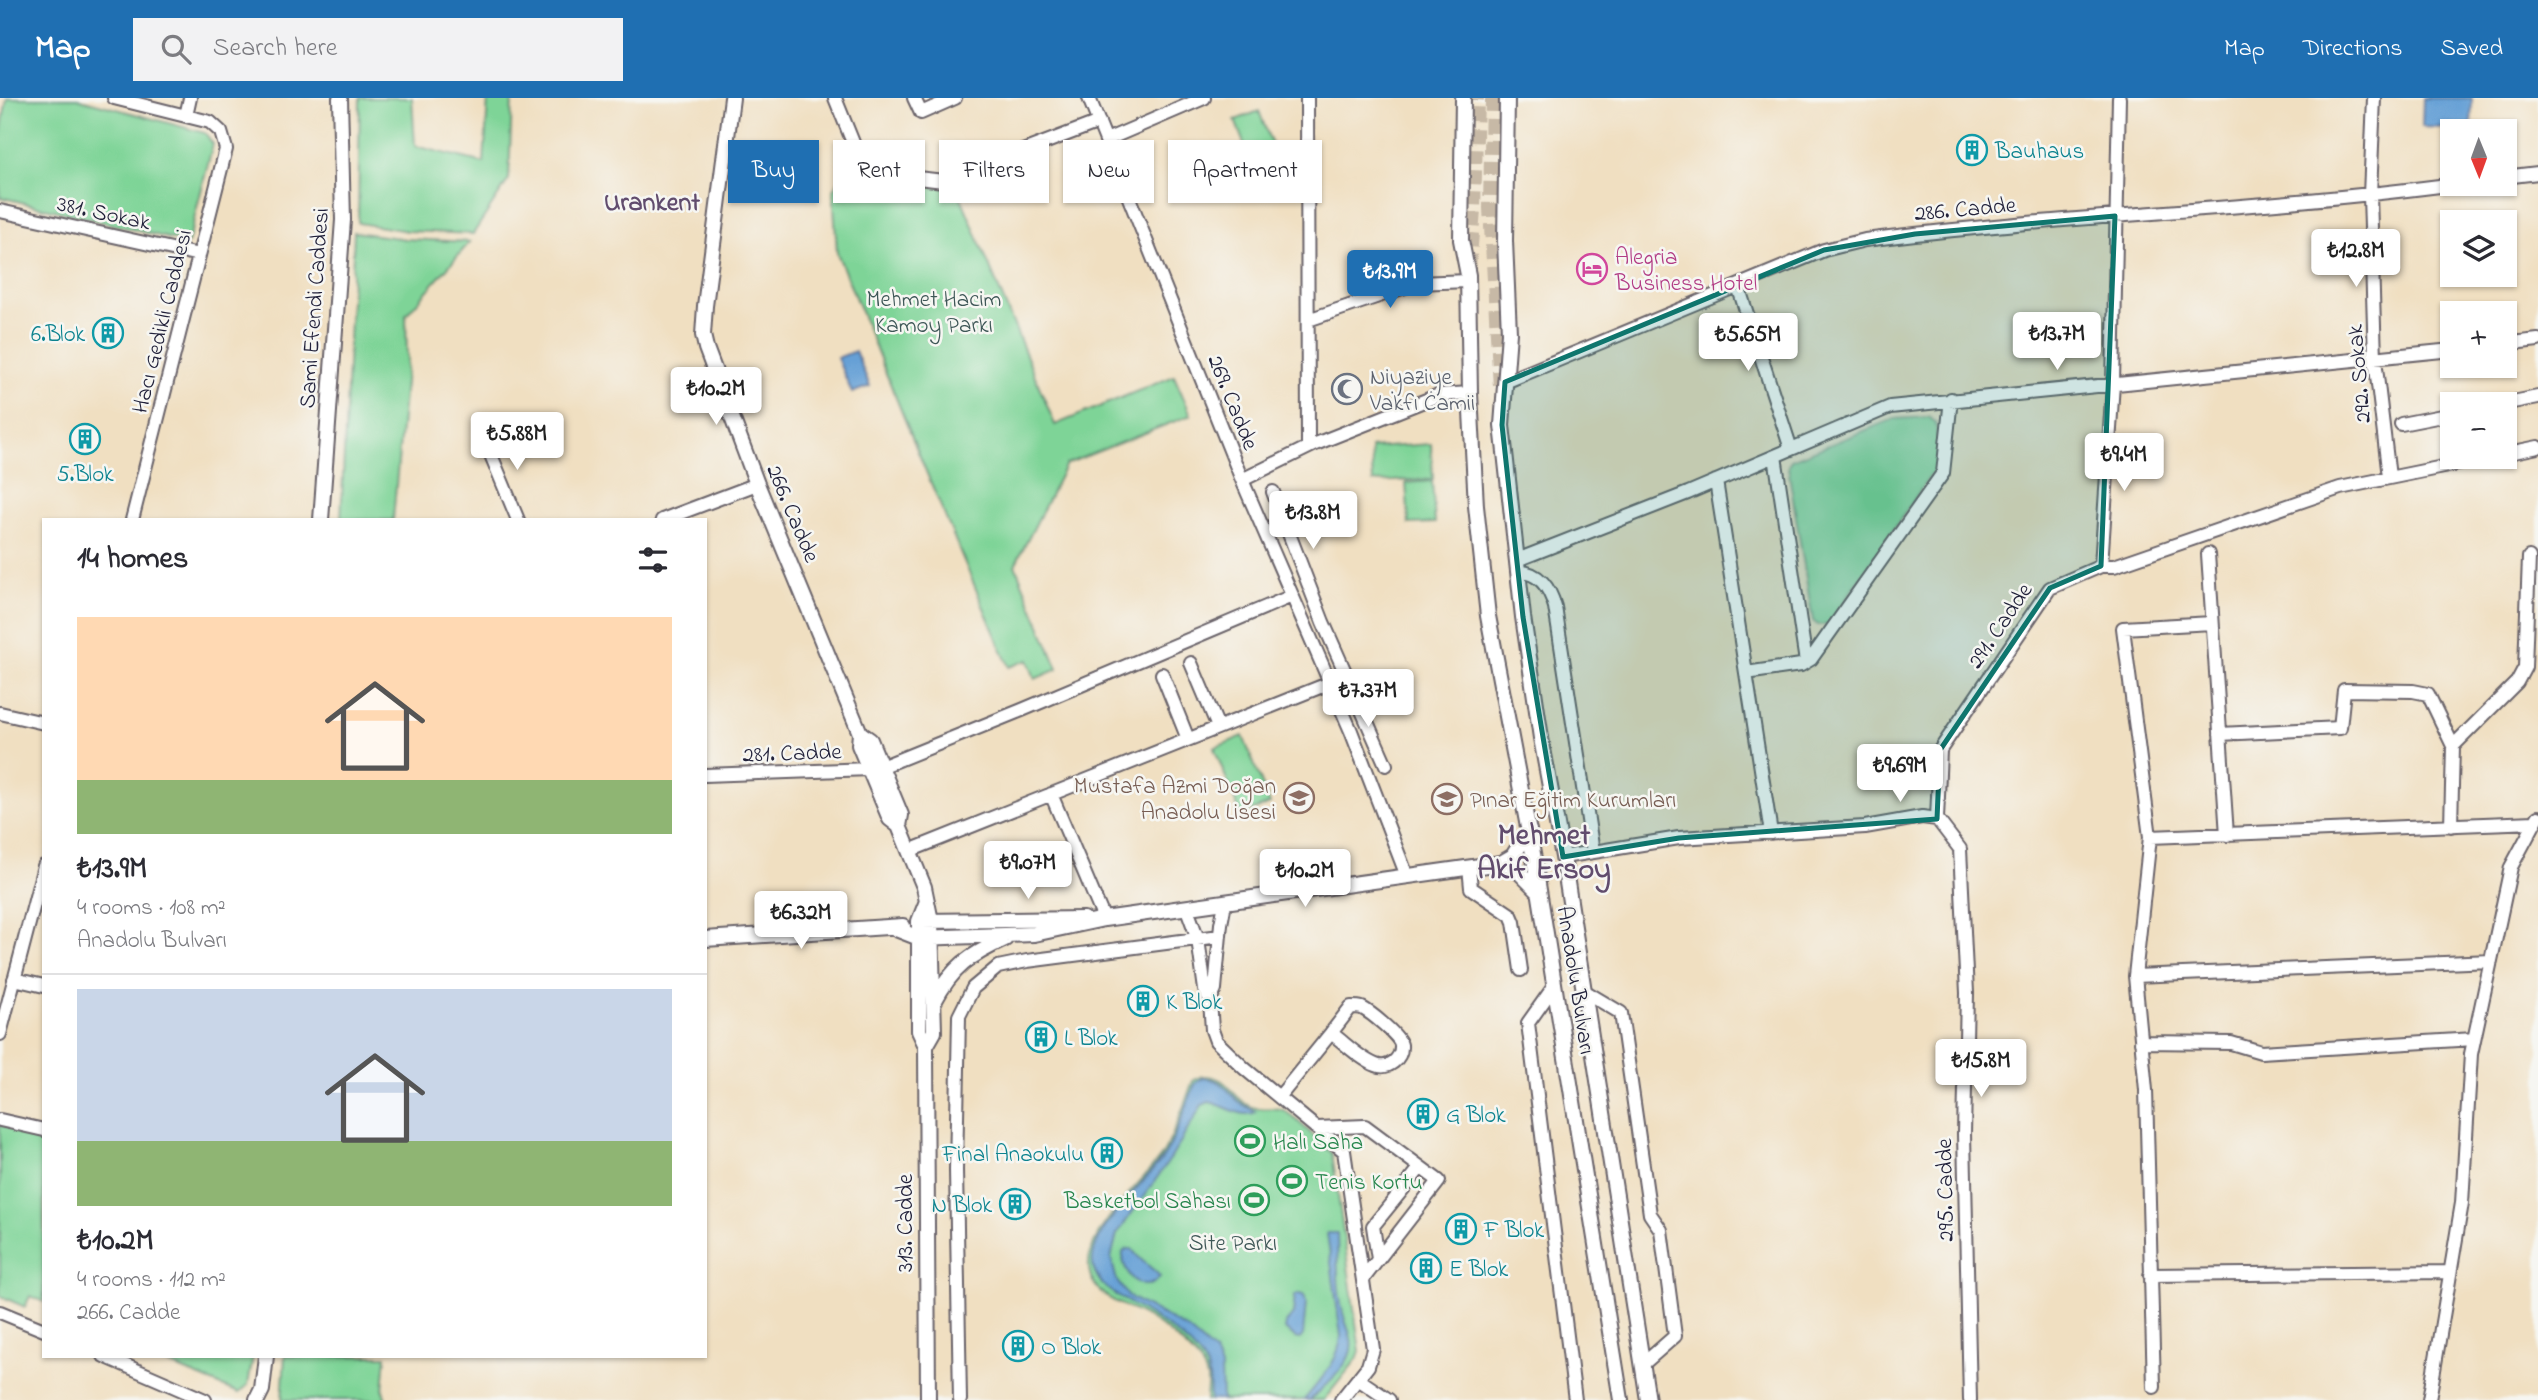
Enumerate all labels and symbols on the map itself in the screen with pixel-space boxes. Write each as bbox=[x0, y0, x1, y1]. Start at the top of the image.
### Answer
north arrow bbox=[2440, 119, 2516, 196]
building icon: Bauhaus bbox=[1955, 133, 1989, 167]
place label: Bauhaus bbox=[1994, 136, 2084, 169]
district label: Urankent bbox=[604, 185, 700, 223]
street label: 381. Sokak bbox=[54, 188, 154, 241]
street label: 286. Cadde bbox=[1913, 190, 2018, 231]
street label: Sami Efendi Caddesi bbox=[292, 207, 339, 410]
street label: Hacı Gedikli Caddesi bbox=[125, 226, 202, 417]
pin: ₺12.8M bbox=[2299, 230, 2413, 289]
place label: Alegria Business Hotel bbox=[1614, 242, 1757, 301]
pin: ₺13.9M bbox=[1333, 250, 1447, 310]
hotel icon: Alegria Business Hotel bbox=[1575, 252, 1609, 286]
park label: Mehmet Hacim Kamoy Parkı bbox=[867, 284, 1001, 345]
pin: ₺13.7M bbox=[2000, 313, 2114, 372]
pin: ₺5.65M bbox=[1691, 314, 1805, 373]
building icon: 6.Blok bbox=[91, 316, 125, 350]
place label: 6.Blok bbox=[31, 319, 86, 352]
street label: 292. Sokak bbox=[2340, 322, 2381, 424]
street label: 269. Cadde bbox=[1198, 350, 1266, 456]
place label: Niyaziye Vakfı Camii bbox=[1369, 362, 1475, 421]
pin: ₺10.2M bbox=[659, 368, 773, 427]
mosque icon: Niyaziye Vakfı Camii bbox=[1330, 372, 1364, 406]
pin: ₺5.88M bbox=[460, 412, 574, 472]
building icon: 5.Blok bbox=[68, 422, 102, 456]
pin: ₺9.4M bbox=[2075, 434, 2173, 493]
place label: 5.Blok bbox=[56, 459, 115, 492]
street label: 266. Cadde bbox=[756, 460, 827, 569]
pin: ₺13.8M bbox=[1256, 491, 1370, 551]
street label: 291. Cadde bbox=[1960, 576, 2042, 676]
pin: ₺7.37M bbox=[1311, 670, 1425, 729]
street label: 281. Cadde bbox=[742, 736, 843, 773]
pin: ₺9.69M bbox=[1843, 744, 1957, 804]
place label: Mustafa Azmi Doğan Anadolu Lisesi bbox=[1074, 771, 1276, 830]
school or university icon: Mustafa Azmi Doğan Anadolu Lisesi bbox=[1282, 781, 1316, 815]
school or university icon: Pınar Eğitim Kurumları bbox=[1430, 782, 1464, 816]
place label: Pınar Eğitim Kurumları bbox=[1470, 785, 1676, 819]
district label: Mehmet Akif Ersoy bbox=[1477, 815, 1611, 893]
pin: ₺9.07M bbox=[971, 842, 1085, 901]
pin: ₺10.2M bbox=[1248, 850, 1362, 909]
pin: ₺6.32M bbox=[744, 892, 858, 951]
street label: Anadolu Bulvarı bbox=[1547, 904, 1603, 1057]
building icon: K Blok bbox=[1126, 984, 1160, 1018]
place label: K Blok bbox=[1166, 987, 1223, 1020]
building icon: L Blok bbox=[1024, 1020, 1058, 1054]
place label: L Blok bbox=[1064, 1023, 1118, 1056]
pin: ₺15.8M bbox=[1924, 1040, 2038, 1099]
building icon: G Blok bbox=[1406, 1097, 1440, 1131]
place label: G Blok bbox=[1446, 1100, 1506, 1133]
sports icon: Halı Saha bbox=[1233, 1124, 1267, 1158]
place label: Halı Saha bbox=[1273, 1127, 1363, 1160]
building icon: Final Anaokulu bbox=[1090, 1136, 1124, 1170]
street label: 295. Cadde bbox=[1929, 1137, 1964, 1242]
place label: Final Anaokulu bbox=[941, 1139, 1084, 1172]
sports icon: Tenis Kortu bbox=[1275, 1164, 1309, 1198]
place label: Tenis Kortu bbox=[1315, 1167, 1422, 1200]
street label: 313. Cadde bbox=[890, 1173, 923, 1272]
sports icon: Basketbol Sahası bbox=[1237, 1183, 1271, 1217]
place label: Basketbol Sahası bbox=[1063, 1186, 1231, 1219]
building icon: N Blok bbox=[998, 1187, 1032, 1221]
place label: N Blok bbox=[931, 1190, 993, 1223]
building icon: F Blok bbox=[1444, 1212, 1478, 1246]
place label: F Blok bbox=[1483, 1215, 1545, 1248]
park label: Site Parkı bbox=[1189, 1228, 1277, 1261]
building icon: E Blok bbox=[1409, 1251, 1443, 1285]
place label: E Blok bbox=[1449, 1254, 1509, 1287]
building icon: O Blok bbox=[1001, 1329, 1035, 1363]
place label: O Blok bbox=[1041, 1332, 1102, 1365]

